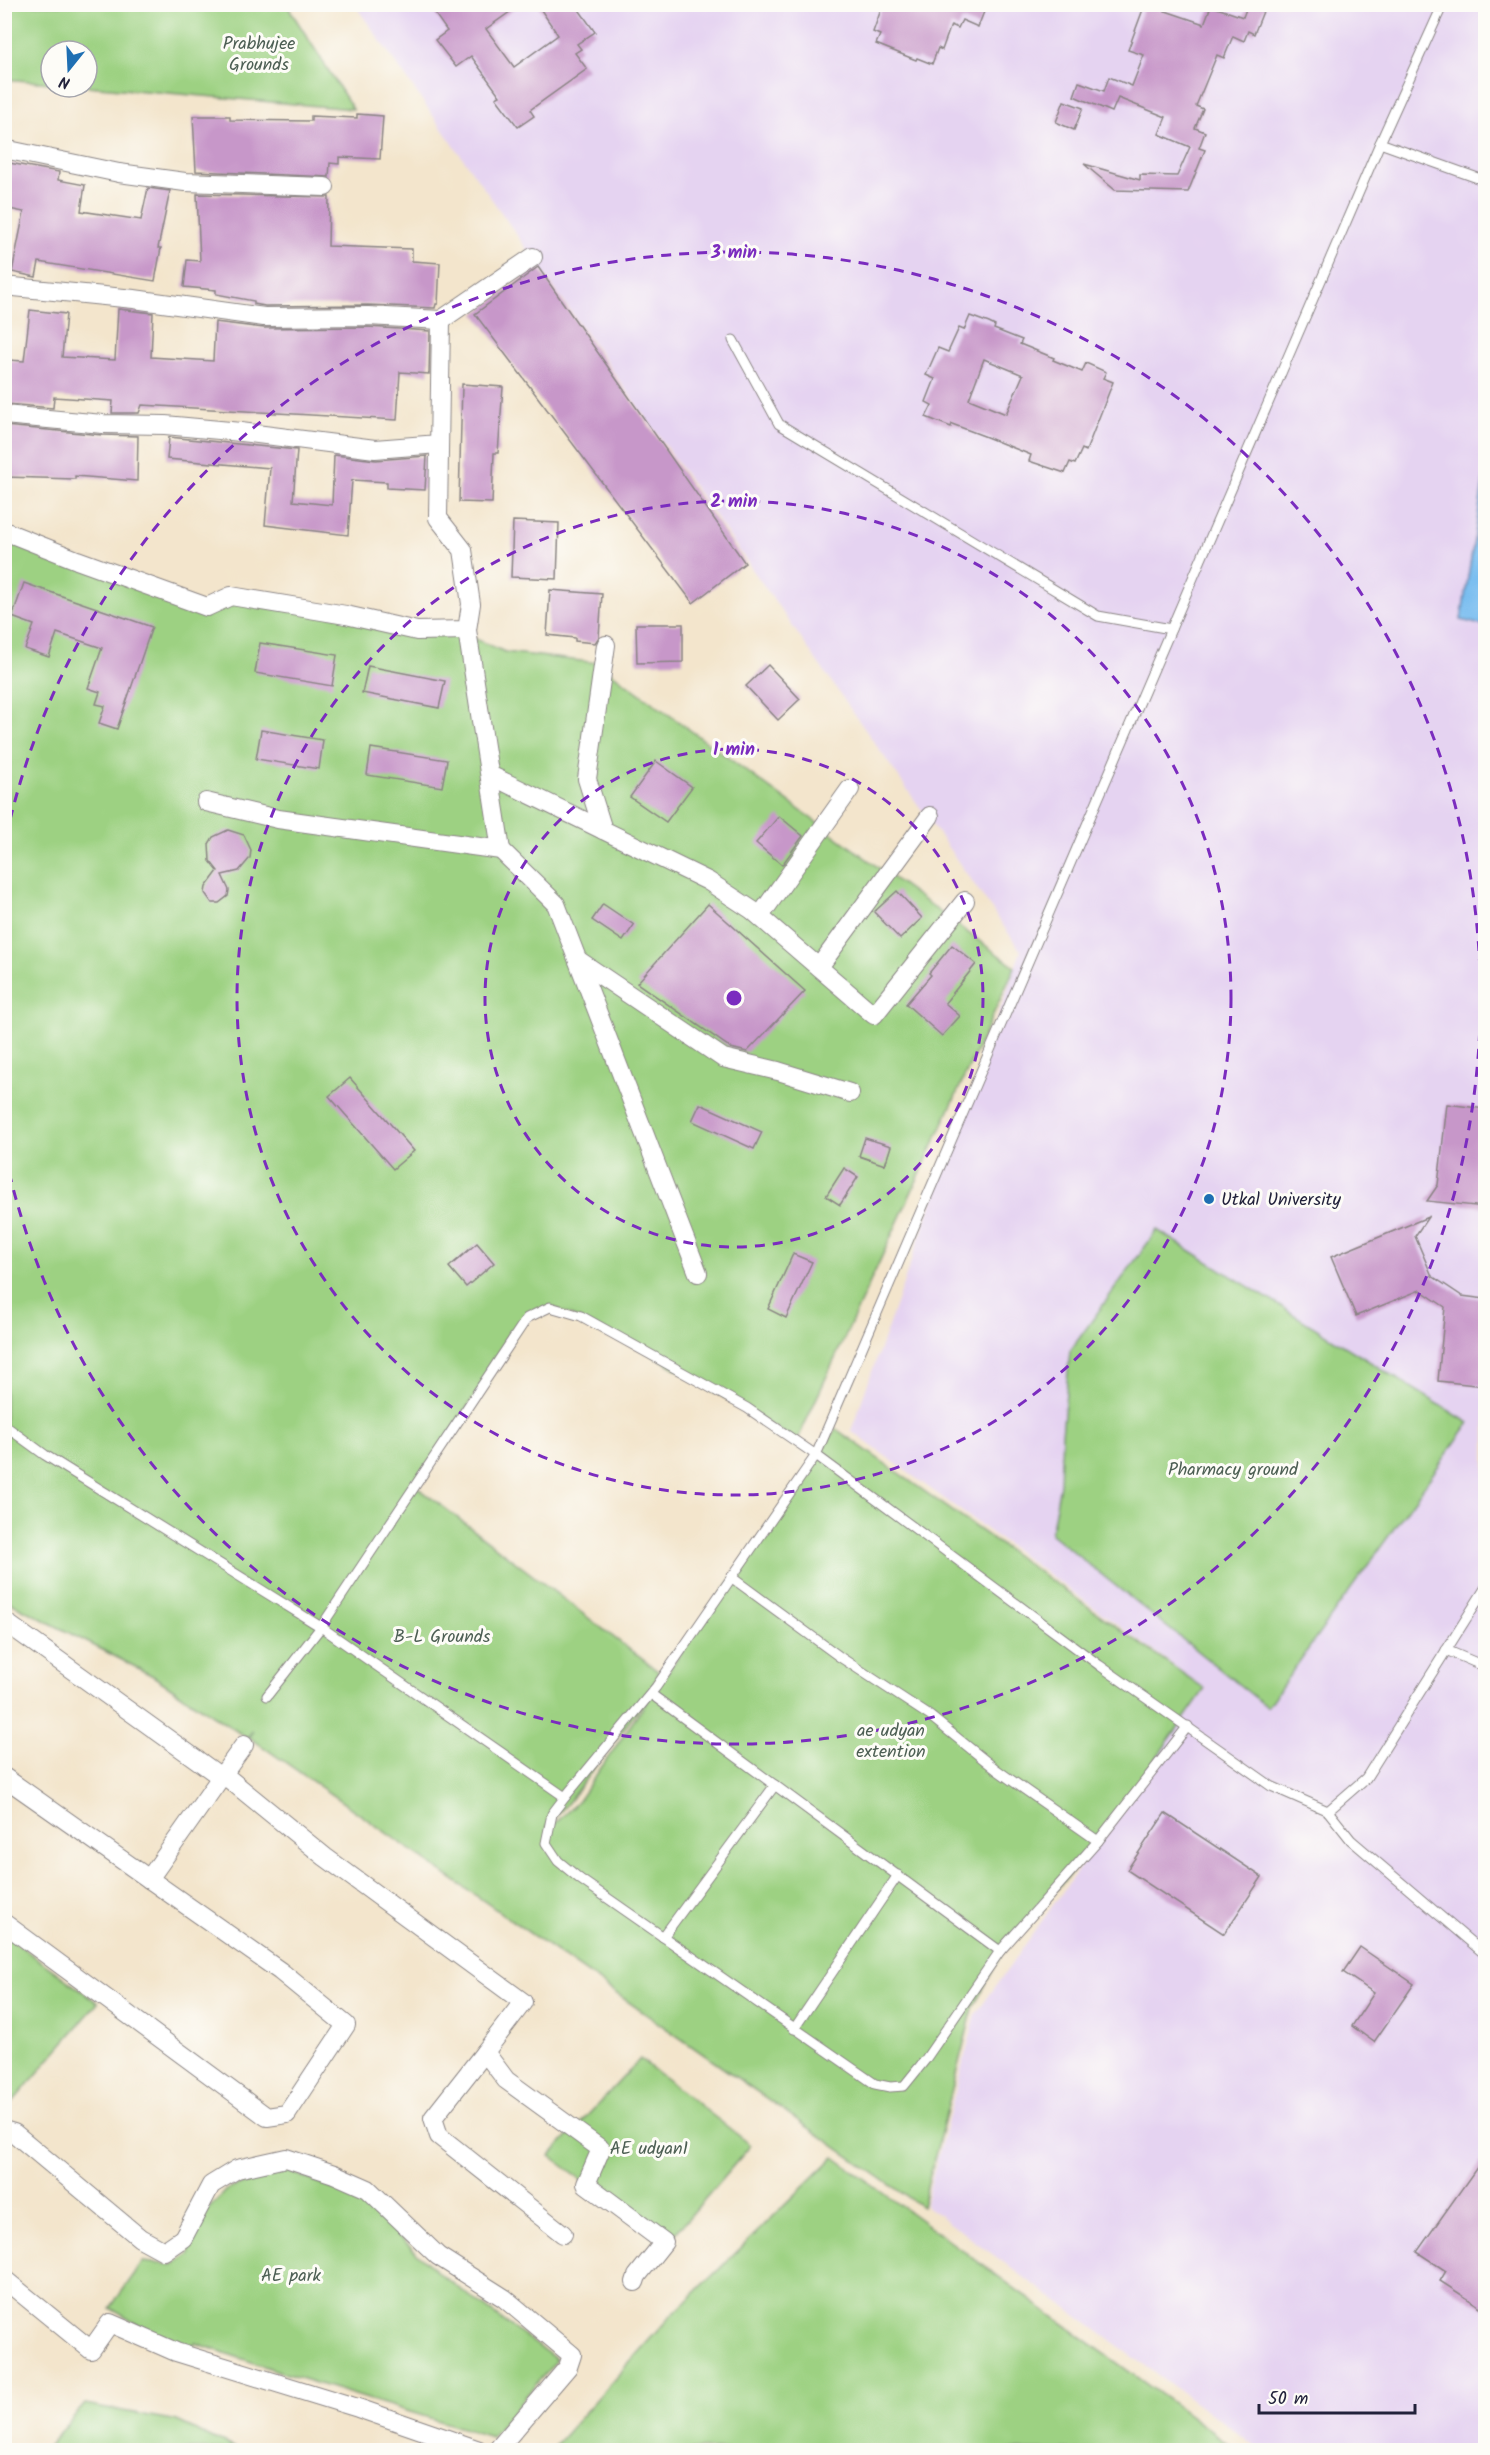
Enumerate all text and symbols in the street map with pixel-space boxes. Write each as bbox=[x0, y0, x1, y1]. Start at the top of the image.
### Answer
park label: Prabhujee Grounds bbox=[223, 30, 295, 80]
north arrow bbox=[39, 39, 99, 99]
text: N bbox=[56, 68, 73, 95]
text: 3 min bbox=[710, 239, 757, 268]
text: 2 min bbox=[711, 488, 757, 517]
text: 1 min bbox=[713, 736, 755, 765]
centre of rings bbox=[724, 988, 744, 1008]
place label: Utkal University bbox=[1221, 1186, 1341, 1215]
marker: Utkal University bbox=[1202, 1192, 1216, 1206]
park label: Pharmacy ground bbox=[1168, 1456, 1299, 1485]
park label: B-L Grounds bbox=[394, 1623, 491, 1652]
park label: ae udyan extention bbox=[856, 1717, 926, 1767]
park label: AE udyan1 bbox=[610, 2135, 688, 2164]
park label: AE park bbox=[261, 2262, 322, 2291]
scale bar bbox=[1259, 2377, 1415, 2415]
text: 50 m bbox=[1268, 2385, 1308, 2414]

